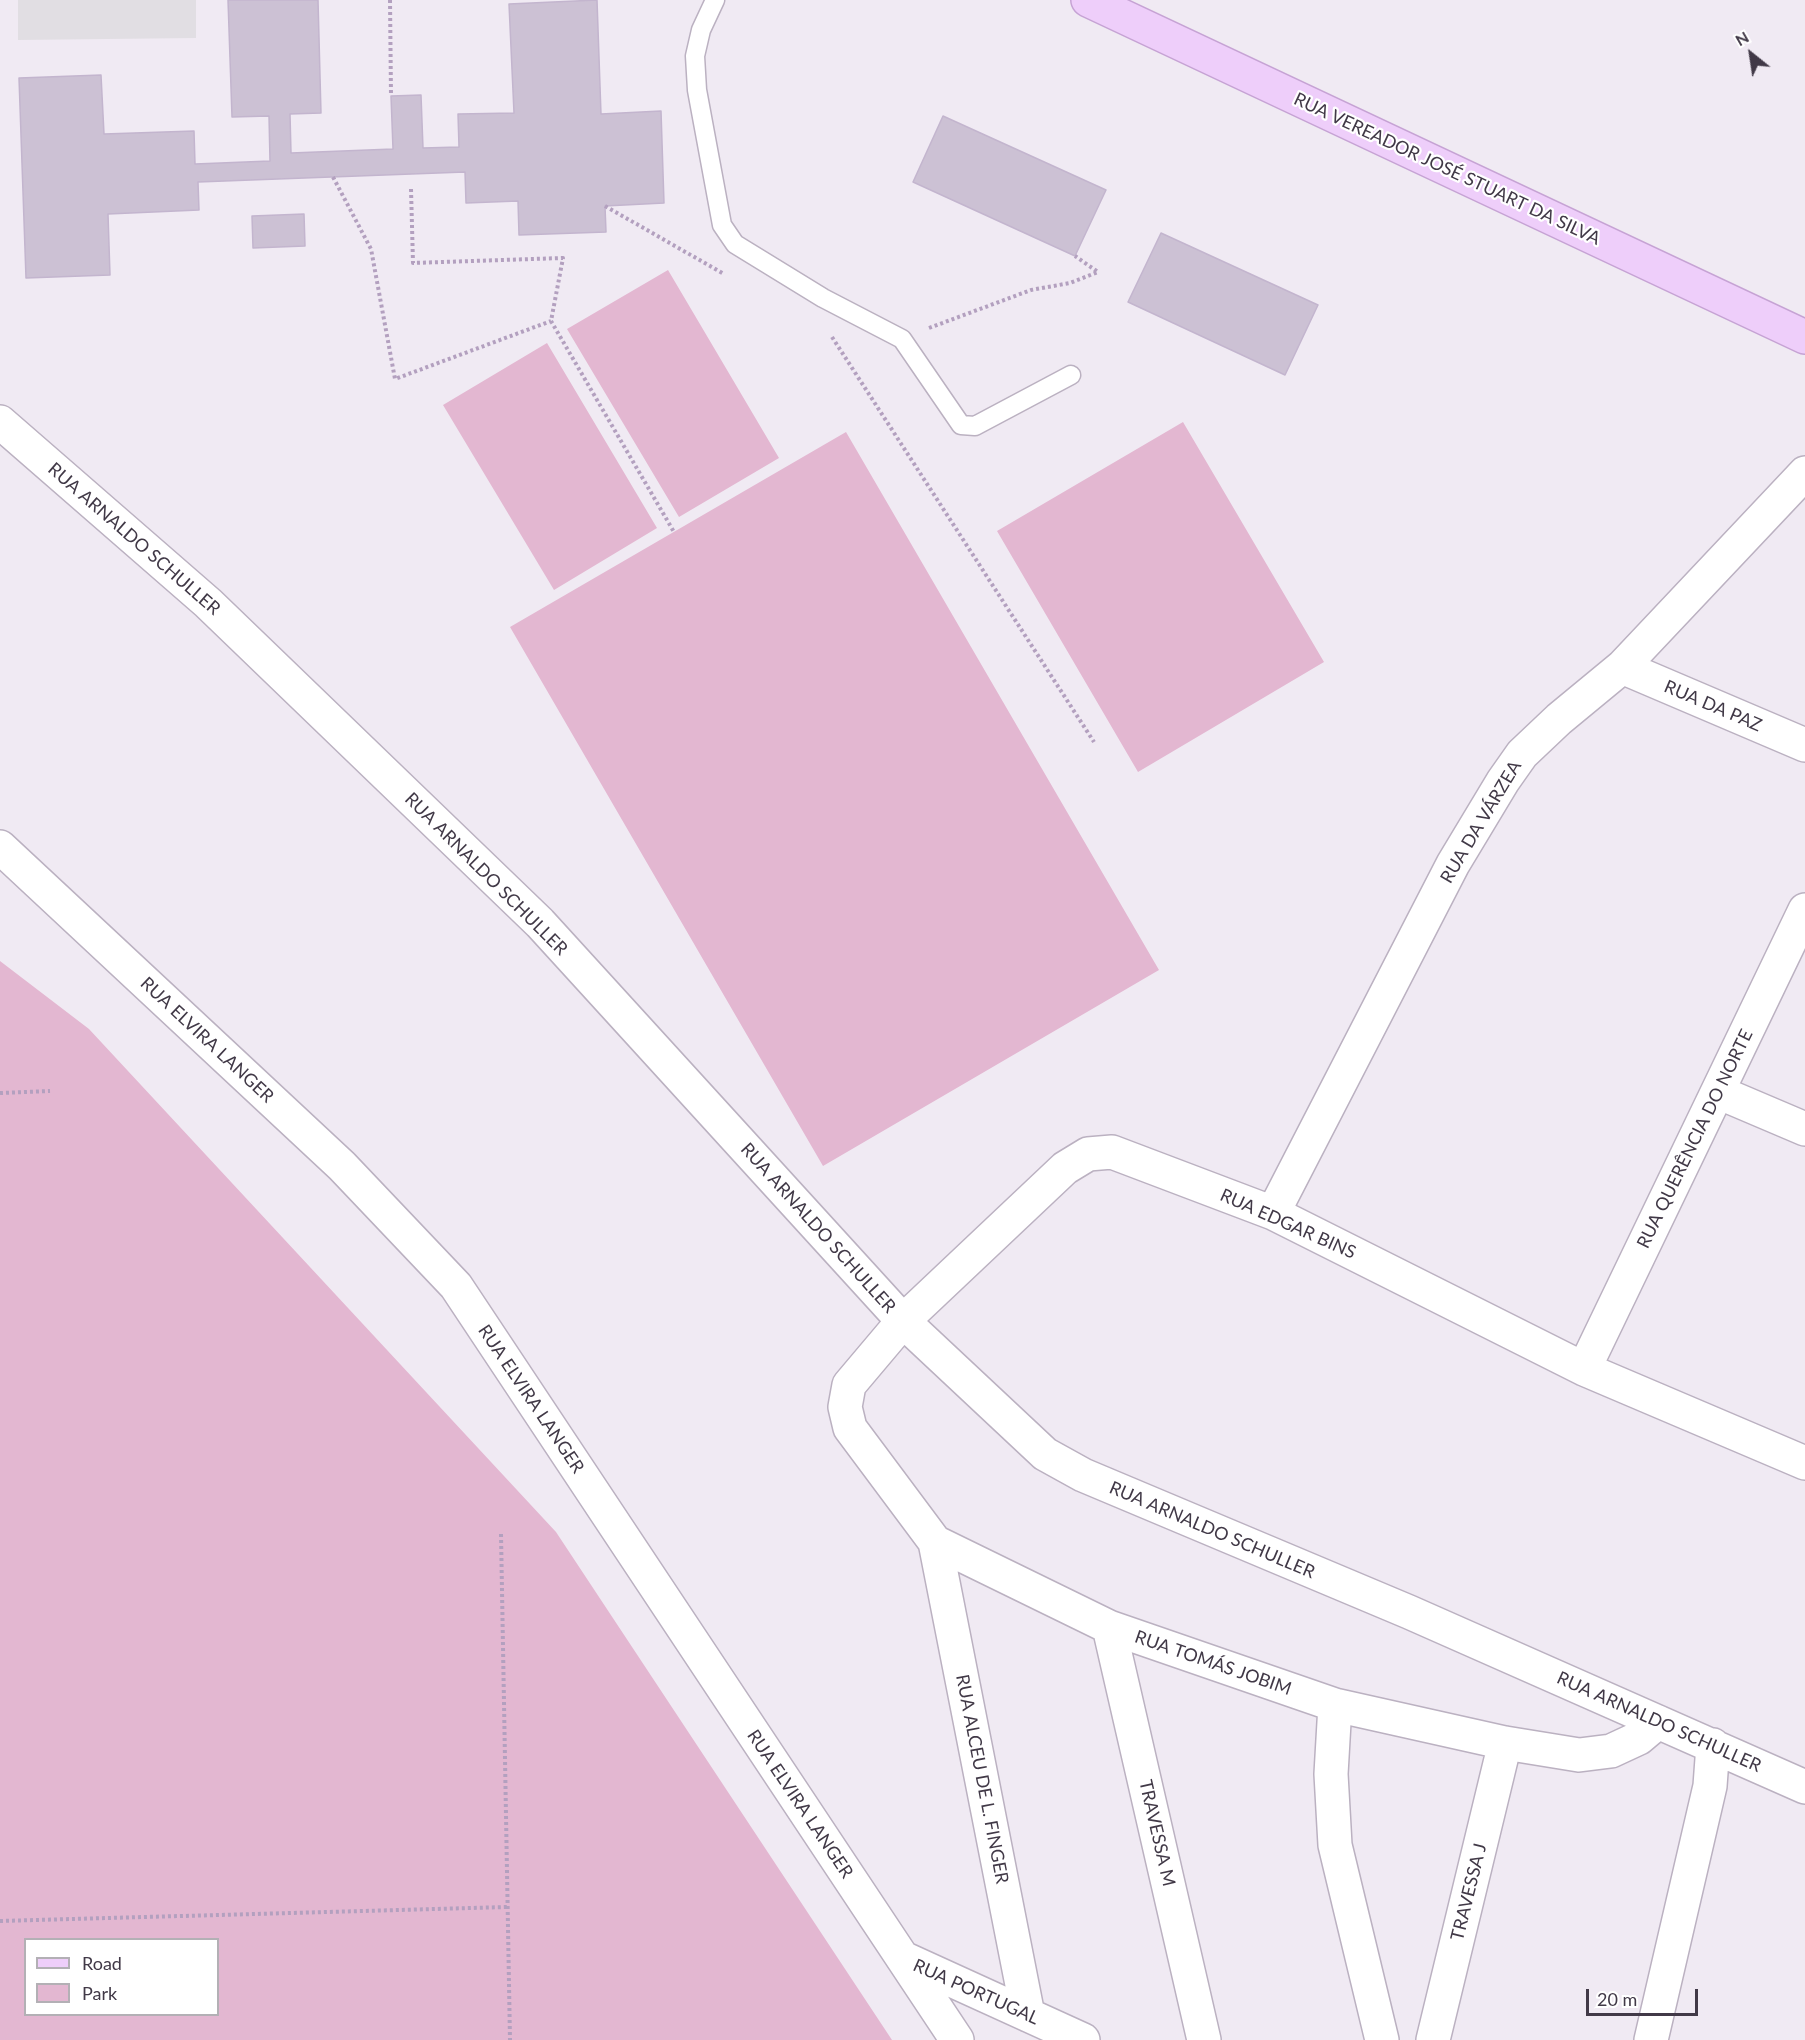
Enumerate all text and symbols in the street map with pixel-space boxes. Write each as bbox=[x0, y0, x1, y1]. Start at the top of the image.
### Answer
north arrow bbox=[1721, 24, 1781, 84]
text: N bbox=[1732, 27, 1752, 49]
street label: RUA VEREADOR JOSÉ STUART DA SILVA bbox=[1290, 88, 1604, 250]
street label: RUA ARNALDO SCHULLER bbox=[43, 458, 225, 620]
street label: RUA DA PAZ bbox=[1661, 676, 1765, 736]
street label: RUA DA VÁRZEA bbox=[1436, 757, 1526, 887]
street label: RUA ARNALDO SCHULLER bbox=[400, 788, 572, 960]
street label: RUA ELVIRA LANGER bbox=[136, 973, 278, 1107]
street label: RUA QUERÊNCIA DO NORTE bbox=[1632, 1026, 1758, 1252]
street label: RUA ARNALDO SCHULLER bbox=[736, 1139, 900, 1317]
street label: RUA EDGAR BINS bbox=[1217, 1184, 1359, 1264]
street label: RUA ELVIRA LANGER bbox=[473, 1321, 589, 1477]
street label: RUA ARNALDO SCHULLER bbox=[1106, 1477, 1318, 1583]
street label: RUA TOMÁS JOBIM bbox=[1132, 1626, 1294, 1700]
street label: RUA ARNALDO SCHULLER bbox=[1554, 1667, 1764, 1777]
street label: RUA ALCEU DE L. FINGER bbox=[951, 1673, 1013, 1885]
street label: RUA ELVIRA LANGER bbox=[742, 1726, 858, 1882]
street label: TRAVESSA M bbox=[1134, 1778, 1180, 1888]
street label: TRAVESSA J bbox=[1446, 1841, 1492, 1943]
legend bbox=[24, 1938, 219, 2016]
text: Road bbox=[82, 1952, 122, 1974]
street label: RUA PORTUGAL bbox=[910, 1955, 1042, 2029]
scale bar bbox=[1589, 1977, 1702, 2015]
text: Park bbox=[82, 1982, 117, 2004]
text: 20 m bbox=[1597, 1988, 1637, 2010]

